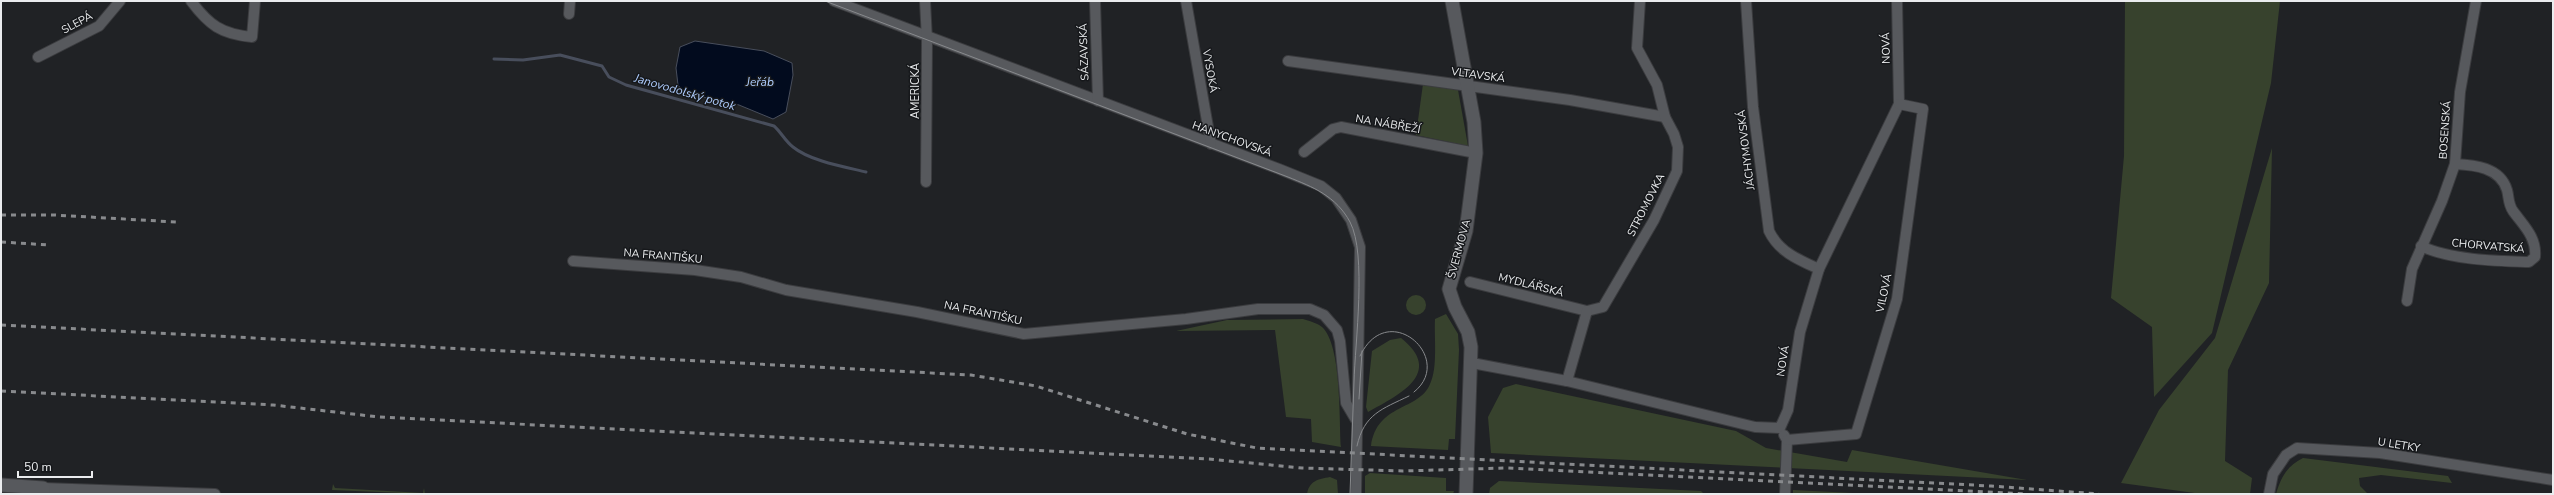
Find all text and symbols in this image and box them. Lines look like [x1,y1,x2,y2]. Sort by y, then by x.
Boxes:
street label: SLEPÁ [58,8,95,37]
street label: SÁZAVSKÁ [1075,23,1092,81]
street label: NOVÁ [1877,32,1894,64]
street label: VYSOKÁ [1199,47,1222,94]
street label: AMERICKÁ [907,63,923,119]
street label: VLTAVSKÁ [1449,63,1506,86]
water label: Janovodolský potok [631,70,739,114]
water label: Jeřáb [745,74,774,90]
street label: BOSENSKÁ [2434,100,2455,160]
street label: JÁCHYMOVSKÁ [1733,109,1758,192]
street label: NA NÁBŘEŽÍ [1354,110,1423,137]
street label: HANYCHOVSKÁ [1190,117,1274,160]
street label: STROMOVKA [1624,171,1668,239]
street label: ŠVERMOVA [1443,218,1474,280]
street label: CHORVATSKÁ [2451,234,2525,257]
street label: NA FRANTIŠKU [623,244,703,267]
street label: MYDLÁŘSKÁ [1497,269,1565,300]
street label: VILOVÁ [1871,272,1895,315]
street label: NA FRANTIŠKU [943,296,1024,329]
street label: NOVÁ [1772,344,1793,378]
street label: U LETKY [2377,434,2422,456]
scale bar [18,453,92,479]
text: 50 m [24,459,52,475]

